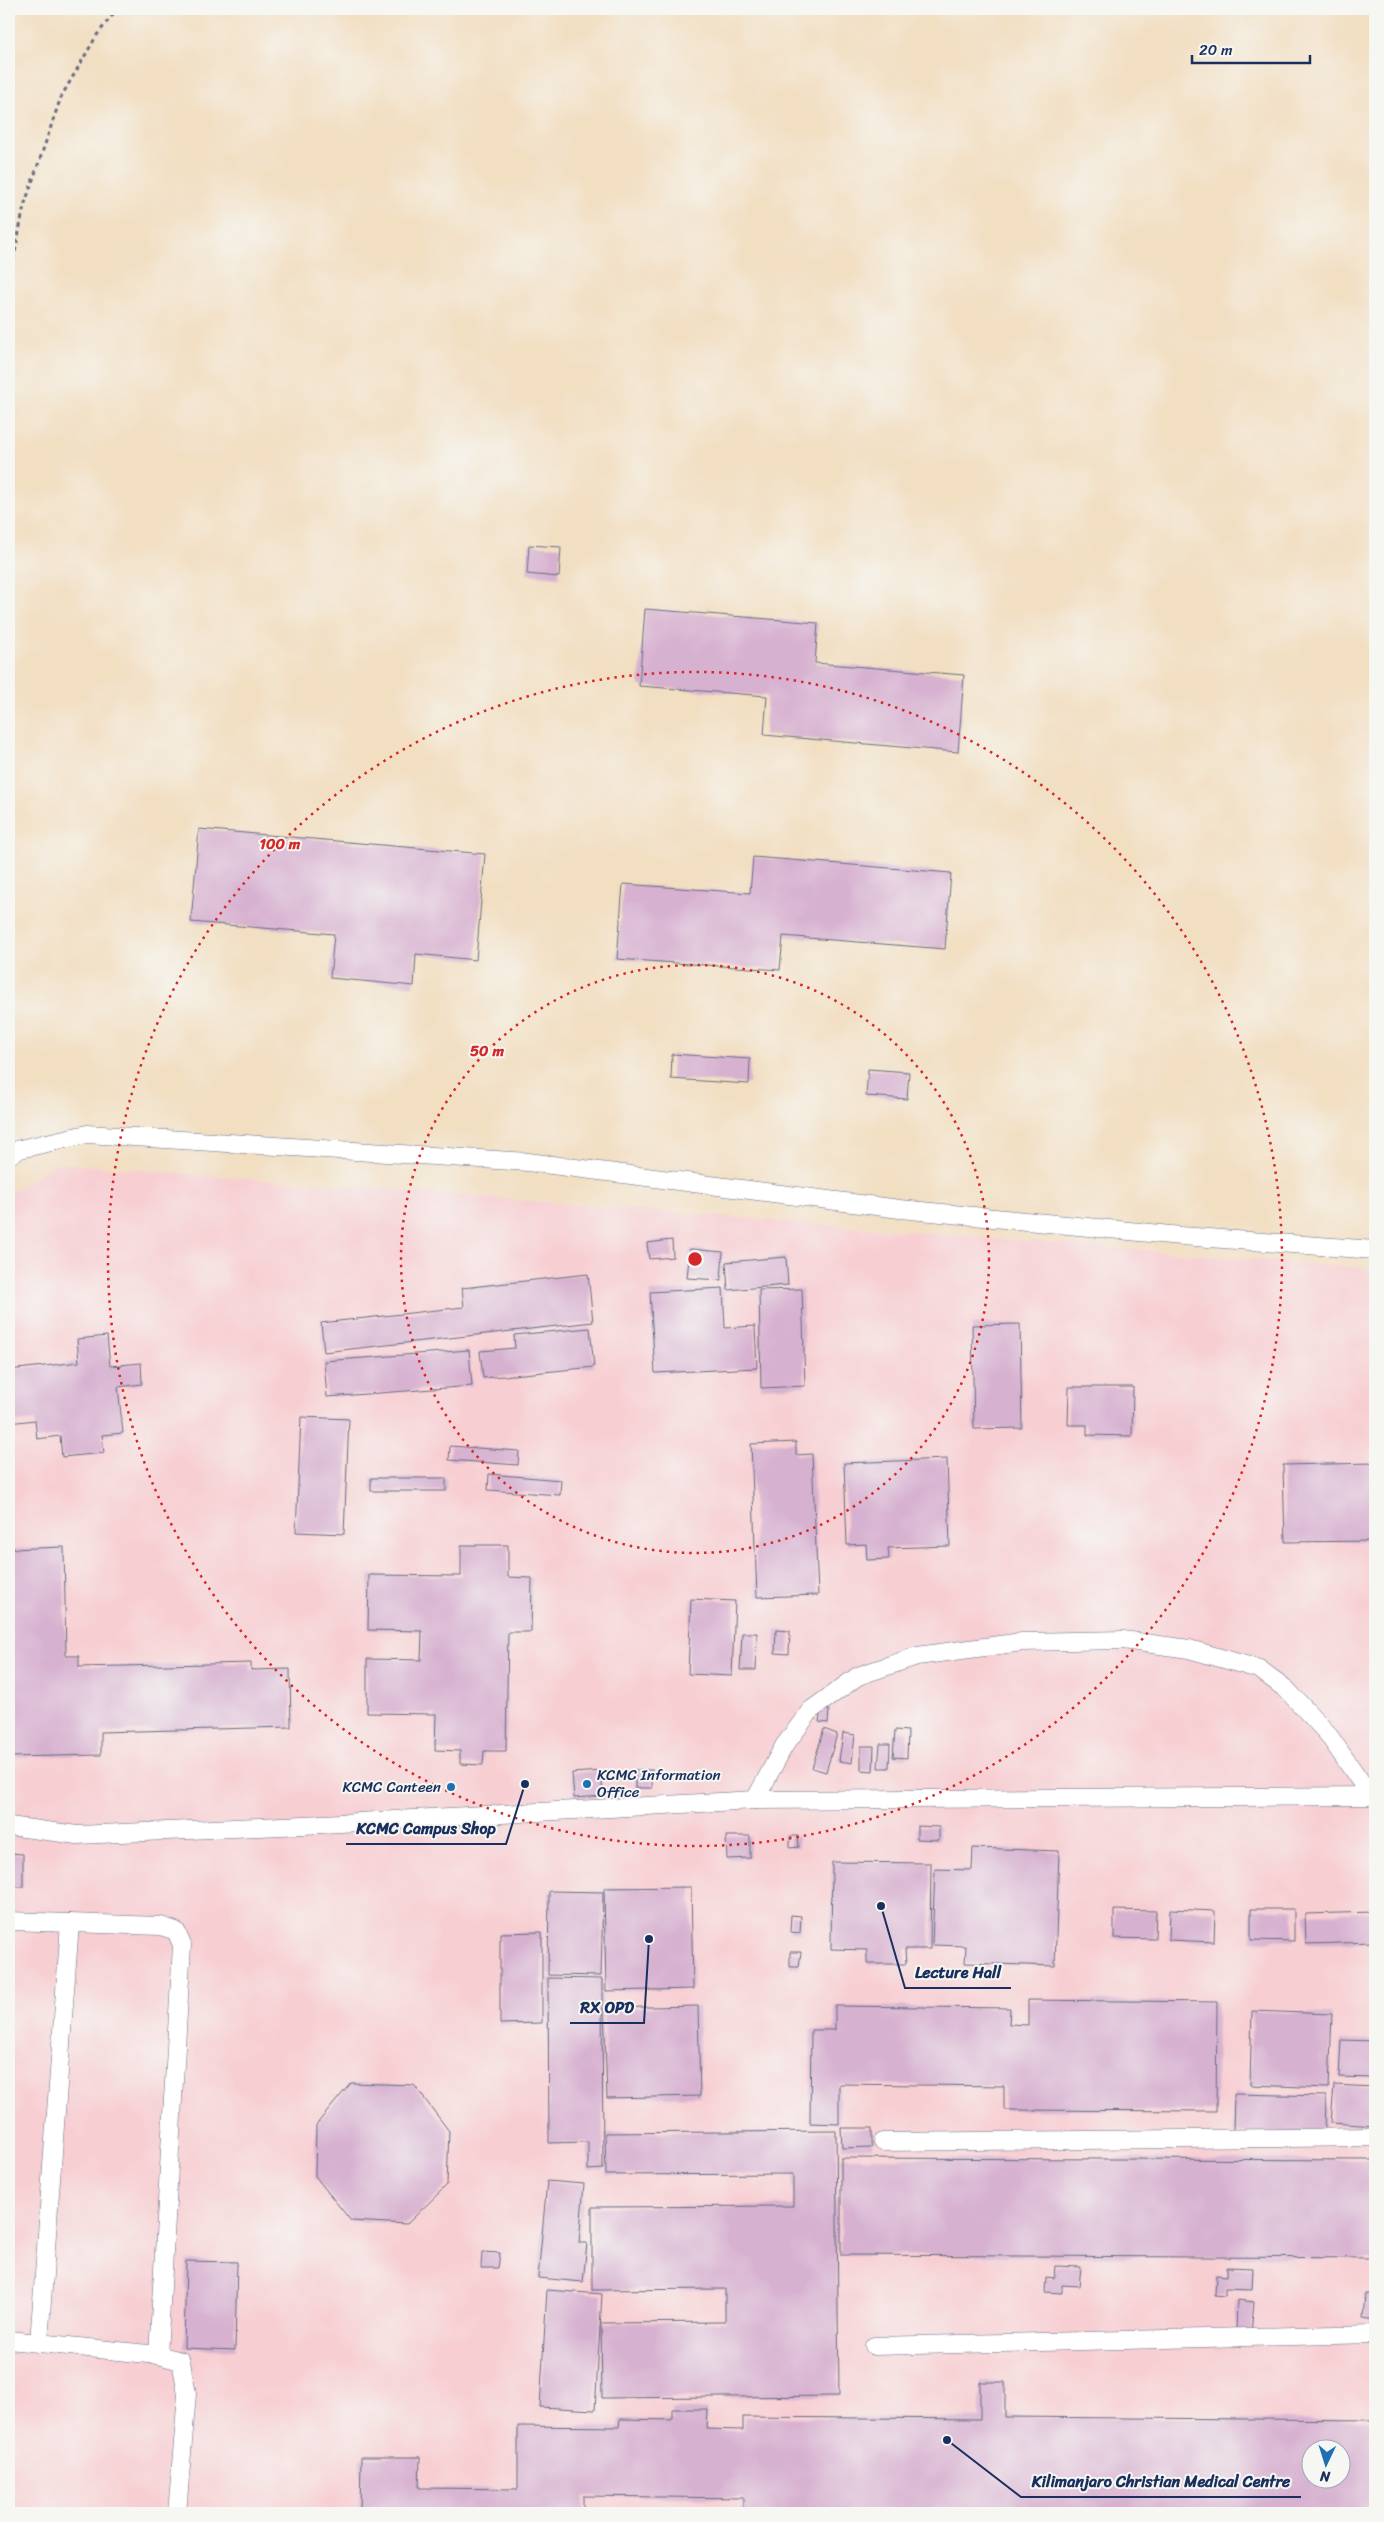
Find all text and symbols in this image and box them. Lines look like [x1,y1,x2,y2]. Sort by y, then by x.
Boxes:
scale bar [1192,32,1309,64]
text: 20 m [1199,37,1233,63]
text: 100 m [260,831,301,857]
text: 50 m [470,1038,505,1064]
centre of rings [686,1250,704,1268]
place label: KCMC Information Office [597,1762,721,1805]
place label: KCMC Canteen [343,1774,441,1800]
marker: KCMC Information Office [581,1778,593,1790]
marker: KCMC Canteen [445,1781,457,1793]
callout: KCMC Campus Shop [346,1813,506,1844]
text: KCMC Campus Shop [355,1814,496,1843]
callout: Lecture Hall [905,1957,1011,1988]
text: Lecture Hall [915,1958,1002,1987]
callout: RX OPD [570,1992,644,2023]
text: RX OPD [579,1993,634,2022]
north arrow [1302,2440,1352,2490]
text: N [1319,2464,1332,2489]
callout: Kilimanjaro Christian Medical Centre [1021,2466,1301,2497]
text: Kilimanjaro Christian Medical Centre [1031,2467,1291,2496]

